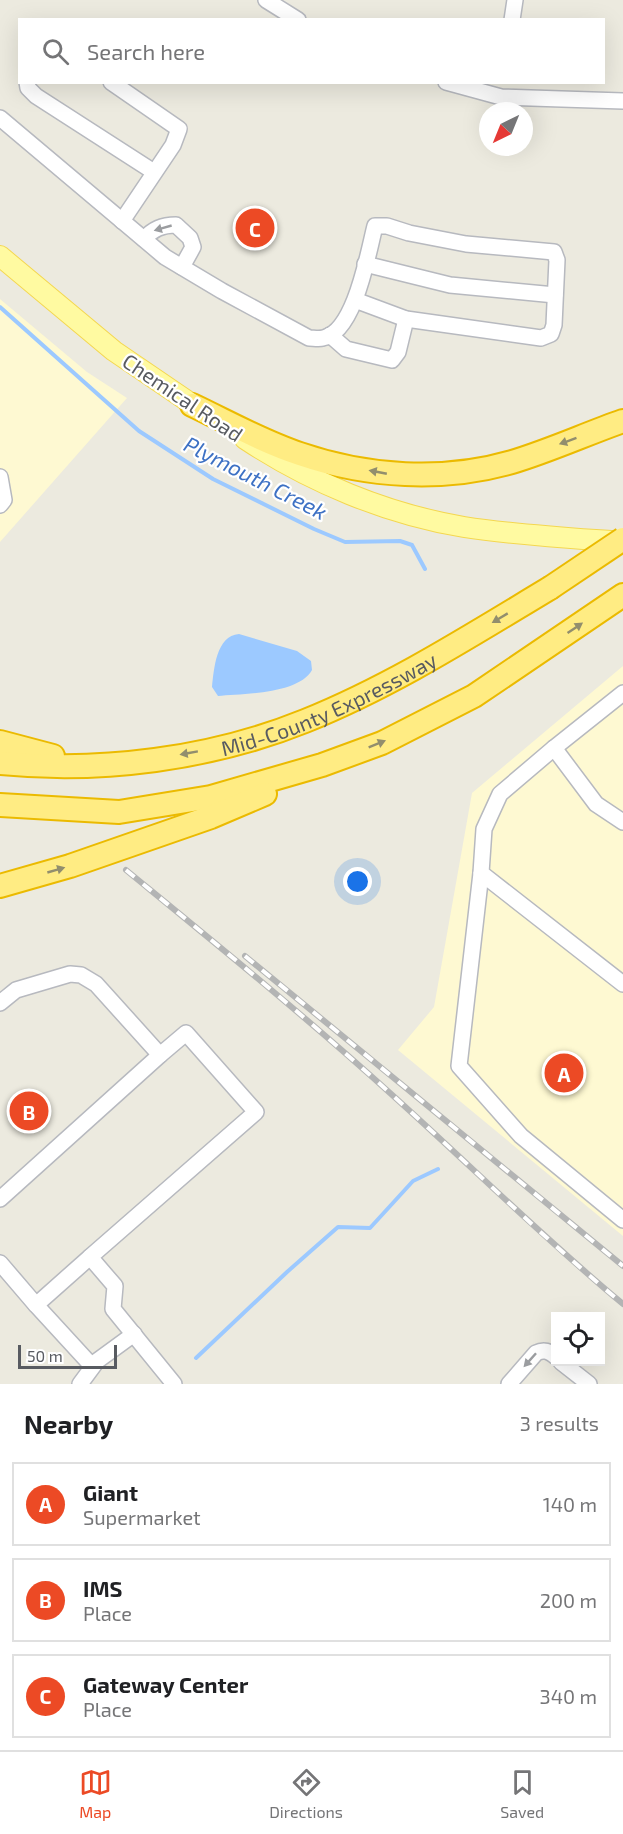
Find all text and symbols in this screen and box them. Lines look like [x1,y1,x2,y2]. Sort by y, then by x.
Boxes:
search box [18,18,605,84]
icon: search [39,35,72,68]
text: Search here [87,38,205,64]
north arrow [479,102,533,156]
pin: C [236,206,274,250]
one-way arrow [154,224,172,233]
street label: Chemical Road [118,348,248,446]
water label: Plymouth Creek [180,430,332,525]
one-way arrow [559,437,577,446]
one-way arrow [369,467,388,476]
one-way arrow [492,613,508,624]
one-way arrow [566,622,582,634]
street label: Mid-County Expressway [218,646,441,760]
one-way arrow [368,739,386,749]
one-way arrow [180,749,199,758]
one-way arrow [47,865,65,874]
your location [343,867,372,896]
pin: A [544,1050,584,1096]
pin: B [9,1088,48,1134]
map controls [551,1312,605,1366]
button: locate [551,1312,605,1366]
scale bar [18,1342,117,1370]
text: 50 m [27,1346,63,1365]
one-way arrow [524,1352,537,1367]
text: Nearby [24,1408,113,1439]
text: 3 results [520,1411,599,1435]
text: Giant [83,1479,138,1505]
text: A [39,1492,52,1516]
text: 140 m [543,1492,597,1516]
text: Supermarket [83,1505,201,1529]
text: IMS [83,1575,122,1601]
text: B [39,1588,52,1612]
text: 200 m [540,1588,597,1612]
text: Place [83,1601,132,1625]
text: Gateway Center [83,1671,248,1697]
text: C [40,1684,51,1708]
text: 340 m [540,1684,597,1708]
text: Place [83,1697,132,1721]
tab: Map [79,1766,112,1821]
tab: Directions [269,1766,343,1821]
tab: Saved [500,1766,544,1821]

